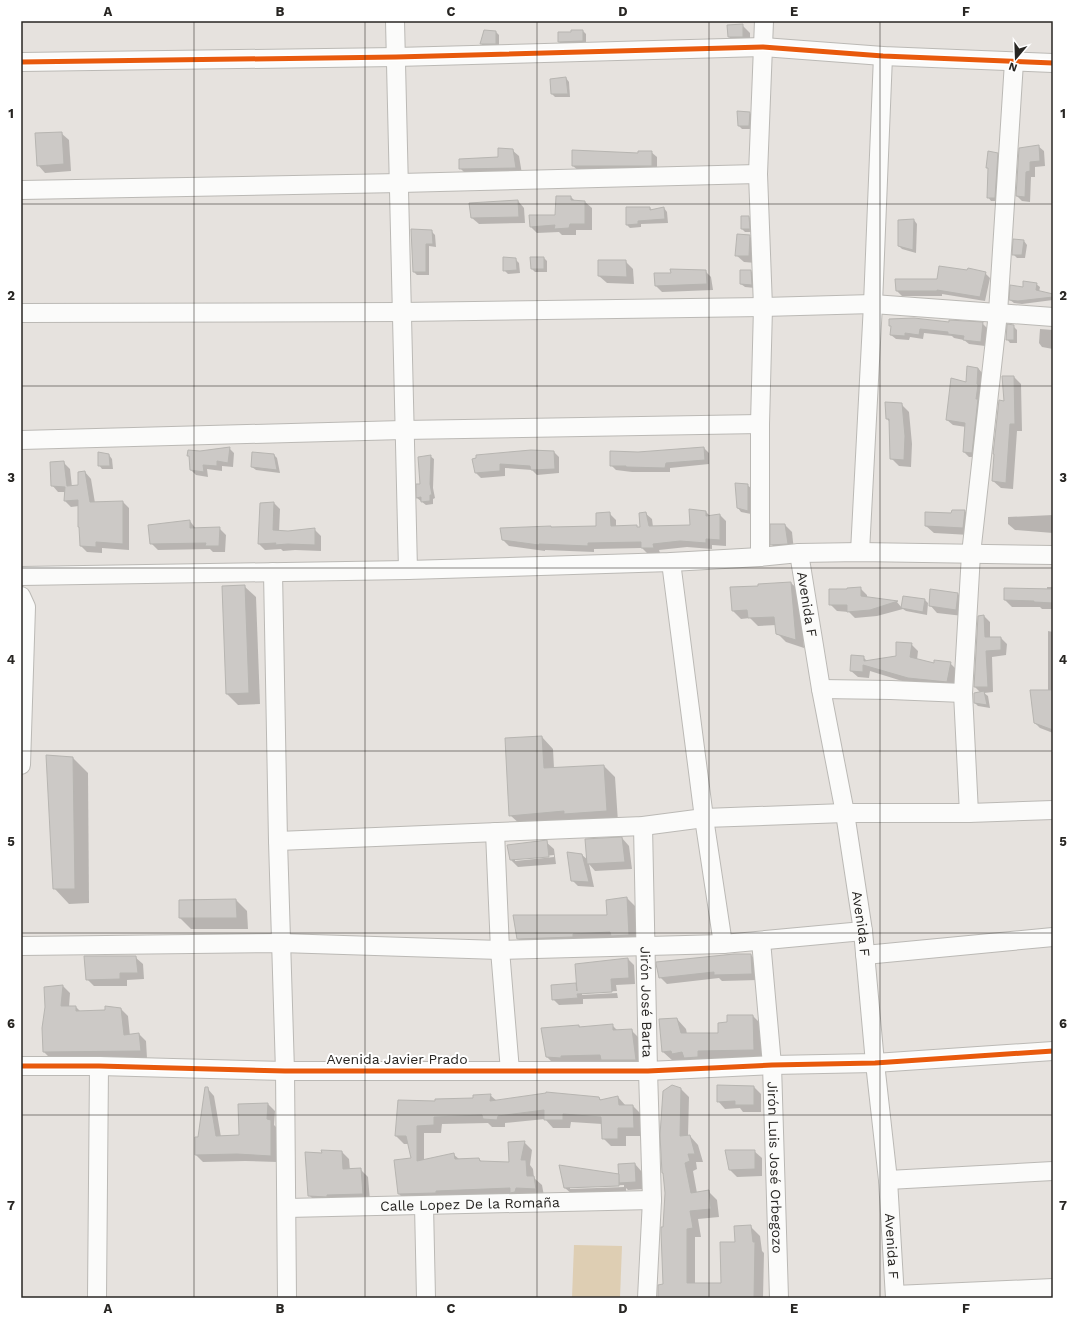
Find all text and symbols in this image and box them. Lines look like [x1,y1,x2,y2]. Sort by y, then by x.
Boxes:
text: A [104,4,113,19]
text: B [276,4,285,19]
text: C [447,4,456,19]
text: D [618,4,628,19]
text: E [790,4,798,19]
text: F [962,4,970,19]
north arrow [996,38,1036,78]
text: N [1007,60,1019,74]
text: 1 [8,106,14,121]
text: 1 [1060,106,1066,121]
text: 2 [7,288,15,303]
text: 2 [1059,288,1067,303]
text: 3 [7,470,15,485]
text: 3 [1059,470,1067,485]
street label: Avenida F [794,570,820,638]
text: 4 [7,652,16,667]
text: 4 [1059,652,1068,667]
text: 5 [7,834,15,849]
text: 5 [1059,834,1067,849]
street label: Avenida F [849,890,873,957]
street label: Jirón José Barta [637,946,656,1058]
text: 6 [7,1016,15,1031]
text: 6 [1059,1016,1067,1031]
street label: Avenida Javier Prado [326,1051,468,1067]
street label: Jirón Luis José Orbegozo [764,1081,786,1254]
street label: Calle Lopez De la Romaña [380,1194,560,1214]
text: 7 [7,1198,15,1213]
text: 7 [1059,1198,1067,1213]
street label: Avenida F [882,1213,902,1280]
text: A [104,1301,113,1316]
text: B [276,1301,285,1316]
text: C [447,1301,456,1316]
text: D [618,1301,628,1316]
text: E [790,1301,798,1316]
text: F [962,1301,970,1316]

